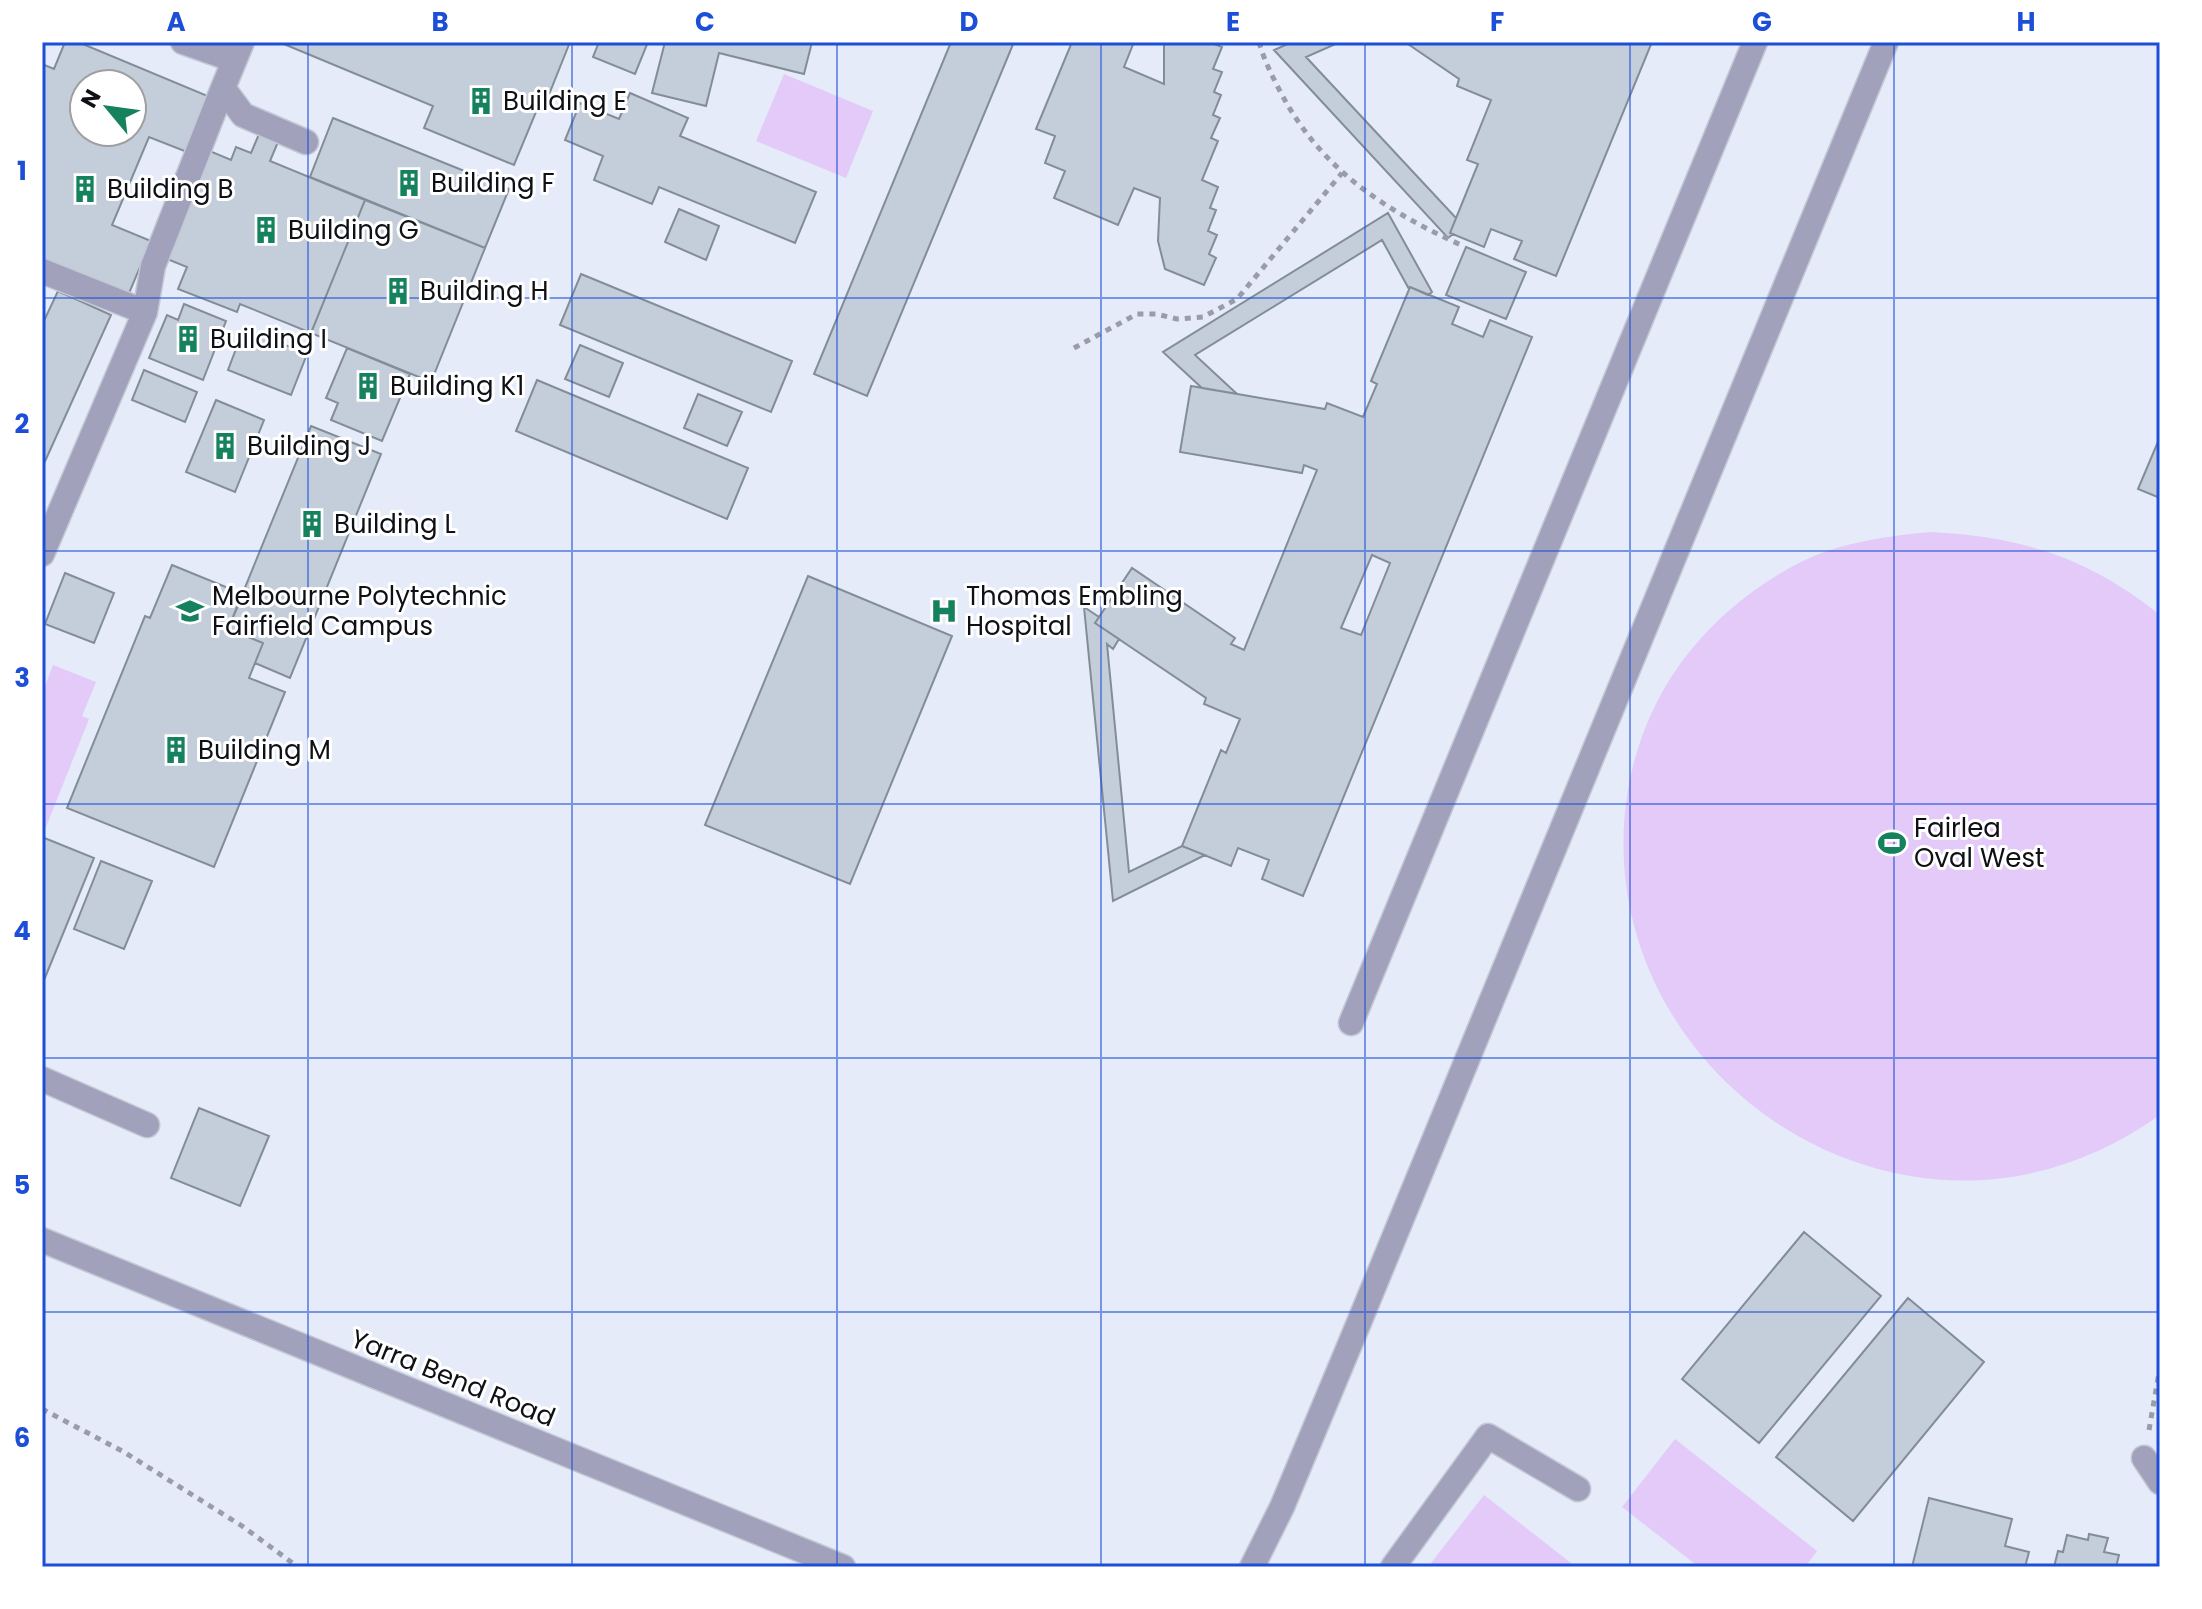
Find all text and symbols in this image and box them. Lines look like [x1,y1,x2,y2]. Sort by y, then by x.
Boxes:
text: A [166,4,186,40]
text: B [431,4,449,40]
text: C [695,4,715,40]
text: D [960,4,979,40]
text: E [1226,4,1240,40]
text: F [1490,4,1504,40]
text: G [1752,4,1772,40]
text: H [2016,4,2036,40]
north arrow [68,68,148,148]
place label: Building E [503,83,627,119]
text: N [73,84,109,113]
building icon: Building E [466,86,496,116]
text: 1 [17,153,27,189]
place label: Building F [431,165,555,201]
building icon: Building F [394,168,424,198]
place label: Building B [107,171,233,207]
building icon: Building B [70,174,100,204]
place label: Building G [288,212,419,248]
building icon: Building G [251,215,281,245]
place label: Building H [420,273,549,309]
building icon: Building H [383,276,413,306]
place label: Building I [210,321,327,357]
building icon: Building I [173,324,203,354]
place label: Building K1 [390,368,524,404]
building icon: Building K1 [353,371,383,401]
text: 2 [15,406,30,442]
place label: Building J [247,428,371,464]
building icon: Building J [210,431,240,461]
place label: Building L [334,506,456,542]
building icon: Building L [297,509,327,539]
place label: Melbourne Polytechnic Fairfield Campus [212,578,507,644]
place label: Thomas Embling Hospital [966,578,1183,644]
school or university icon: Melbourne Polytechnic Fairfield Campus [175,596,205,626]
hospital icon: Thomas Embling Hospital [929,596,959,626]
text: 3 [14,660,30,696]
place label: Building M [198,732,331,768]
building icon: Building M [161,735,191,765]
place label: Fairlea Oval West [1914,810,2044,876]
sports icon: Fairlea Oval West [1877,828,1907,858]
text: 4 [13,913,31,949]
text: 5 [14,1167,30,1203]
street label: Yarra Bend Road [345,1321,561,1435]
text: 6 [14,1420,30,1456]

